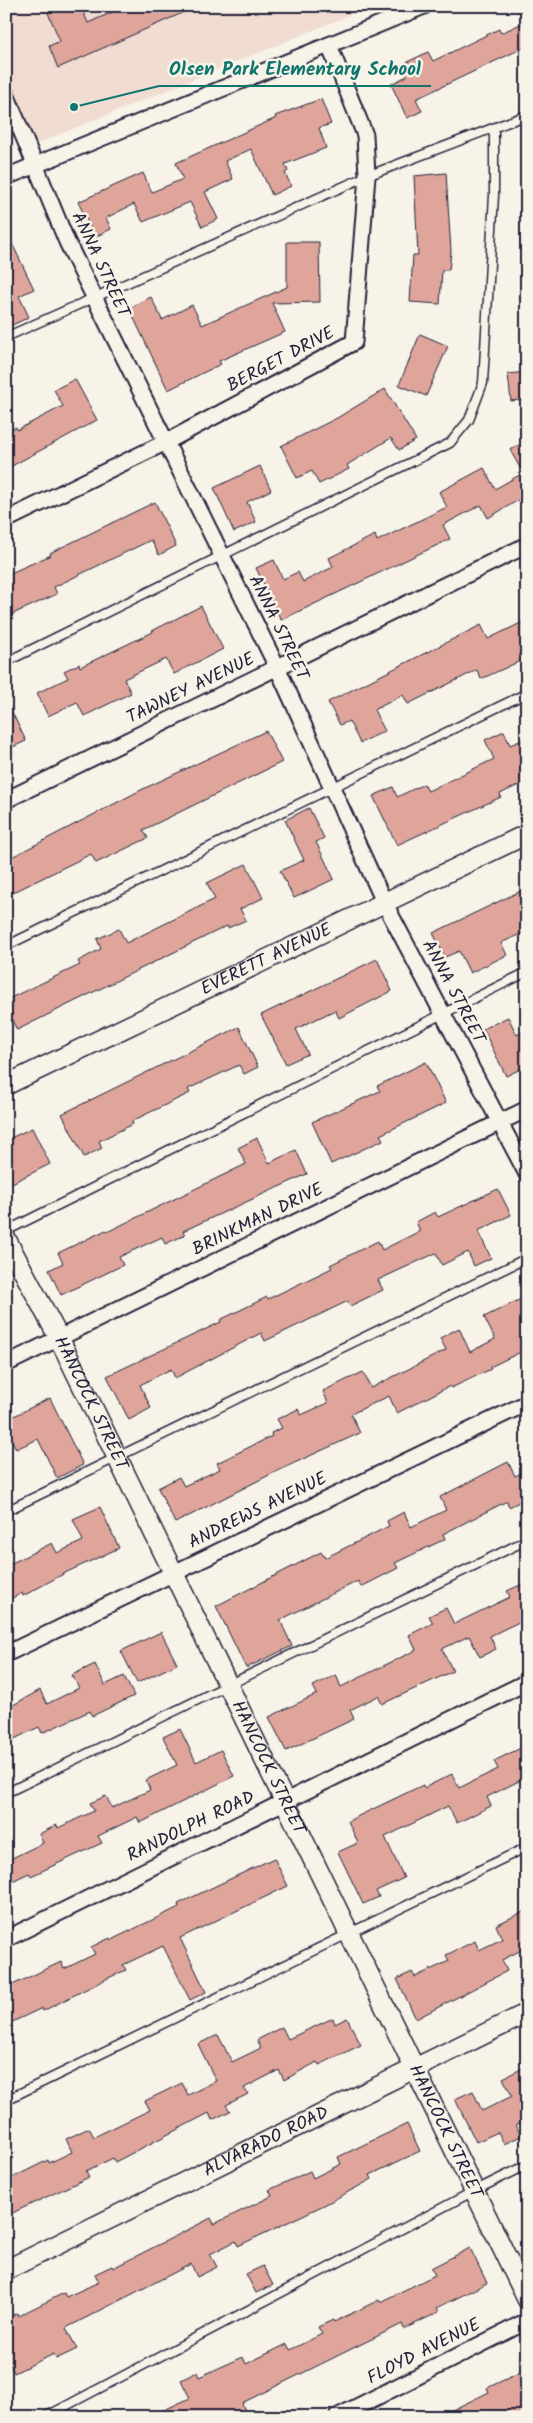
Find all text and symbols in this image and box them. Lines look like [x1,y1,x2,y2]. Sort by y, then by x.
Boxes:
callout: Olsen Park Elementary School [159,52,431,86]
text: Olsen Park Elementary School [169,55,422,85]
street label: ANNA STREET [63,207,138,324]
street label: BERGET DRIVE [222,319,341,401]
street label: ANNA STREET [240,570,317,687]
street label: TAWNEY AVENUE [122,645,260,733]
street label: EVERETT AVENUE [196,915,337,1004]
street label: ANNA STREET [413,935,493,1050]
street label: BRINKMAN DRIVE [187,1175,329,1264]
street label: HANCOCK STREET [46,1331,136,1477]
street label: ANDREWS AVENUE [184,1465,333,1557]
street label: HANCOCK STREET [223,1695,314,1841]
street label: RANDOLPH ROAD [122,1783,260,1871]
street label: HANCOCK STREET [400,2060,491,2205]
street label: ALVARADO ROAD [198,2098,334,2185]
street label: FLOYD AVENUE [362,2311,486,2393]

